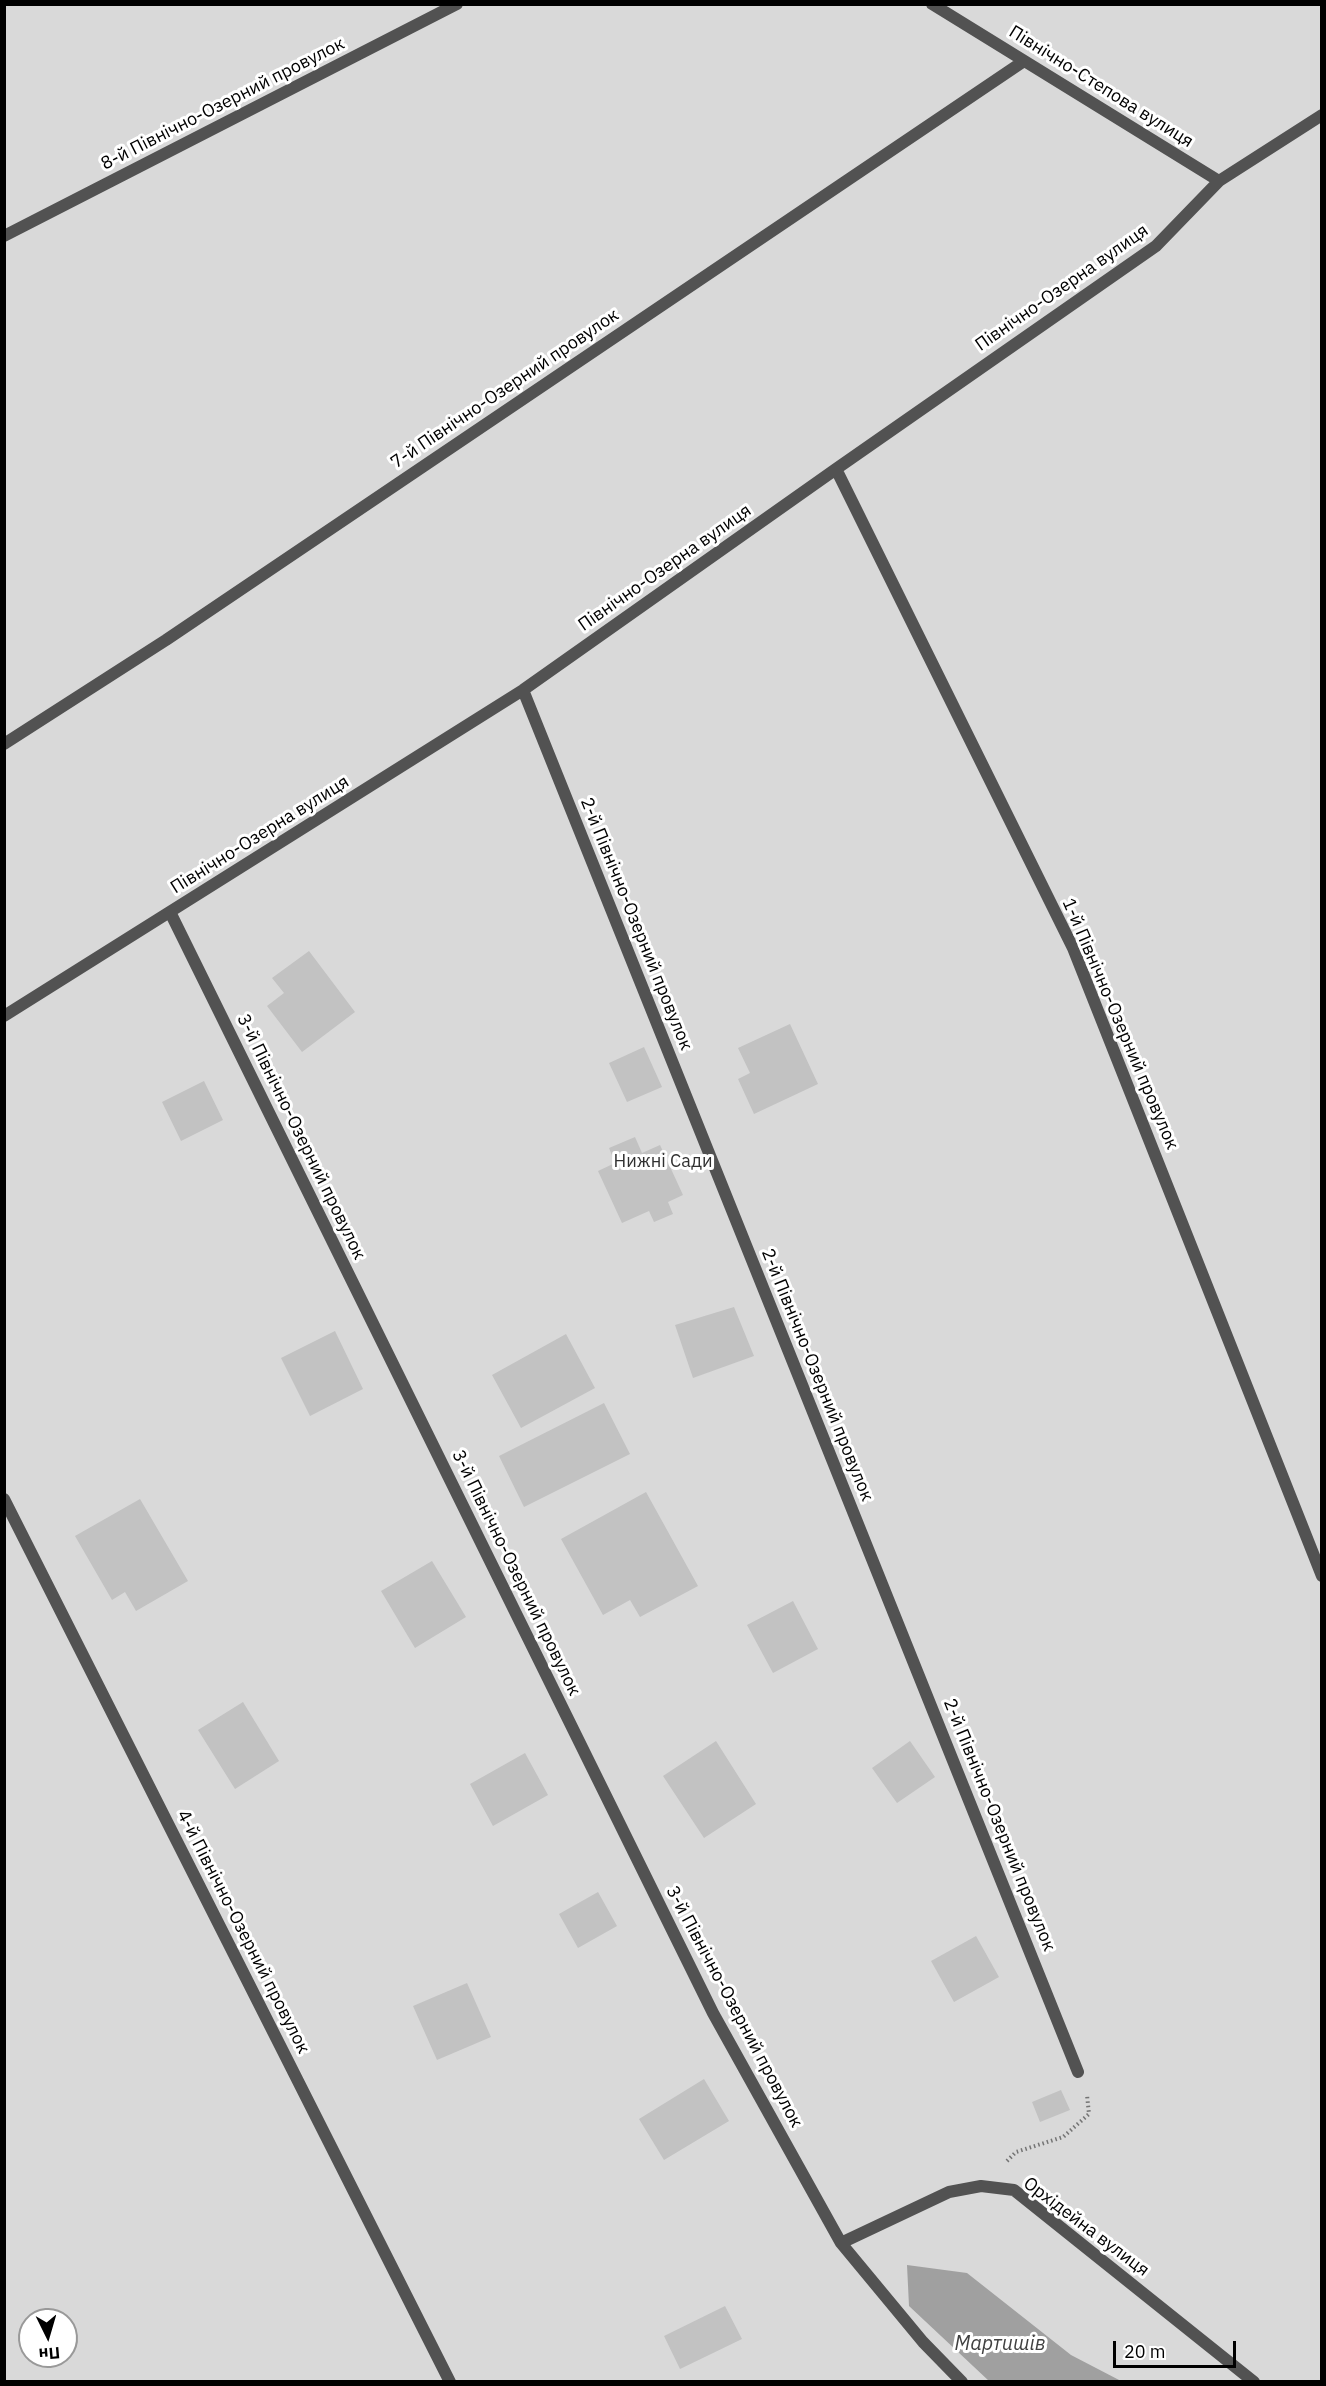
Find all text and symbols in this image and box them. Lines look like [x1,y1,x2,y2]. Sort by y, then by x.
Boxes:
street label: Північно-Степова вулиця [1005,21,1197,153]
street label: 8-й Північно-Озерний провулок [98,33,348,175]
street label: Північно-Озерна вулиця [971,220,1153,356]
street label: 7-й Північно-Озерний провулок [387,304,623,474]
street label: Північно-Озерна вулиця [574,500,756,636]
street label: Північно-Озерна вулиця [167,771,353,899]
street label: 2-й Північно-Озерний провулок [575,795,697,1053]
street label: 1-й Північно-Озерний провулок [1057,895,1183,1153]
street label: 3-й Північно-Озерний провулок [232,1011,370,1263]
park label: Нижні Сади [613,1151,713,1173]
street label: 2-й Північно-Озерний провулок [756,1246,878,1504]
street label: 3-й Північно-Озерний провулок [447,1447,585,1699]
street label: 2-й Північно-Озерний провулок [938,1696,1060,1954]
street label: 4-й Північно-Озерний провулок [172,1807,314,2057]
street label: 3-й Північно-Озерний провулок [661,1883,807,2131]
street label: Орхідейна вулиця [1019,2173,1153,2281]
north arrow [18,2308,78,2368]
scale bar [1116,2329,1239,2367]
water label: Мартишів [954,2332,1046,2356]
text: 20 m [1124,2340,1166,2363]
text: Пн [38,2343,61,2365]

